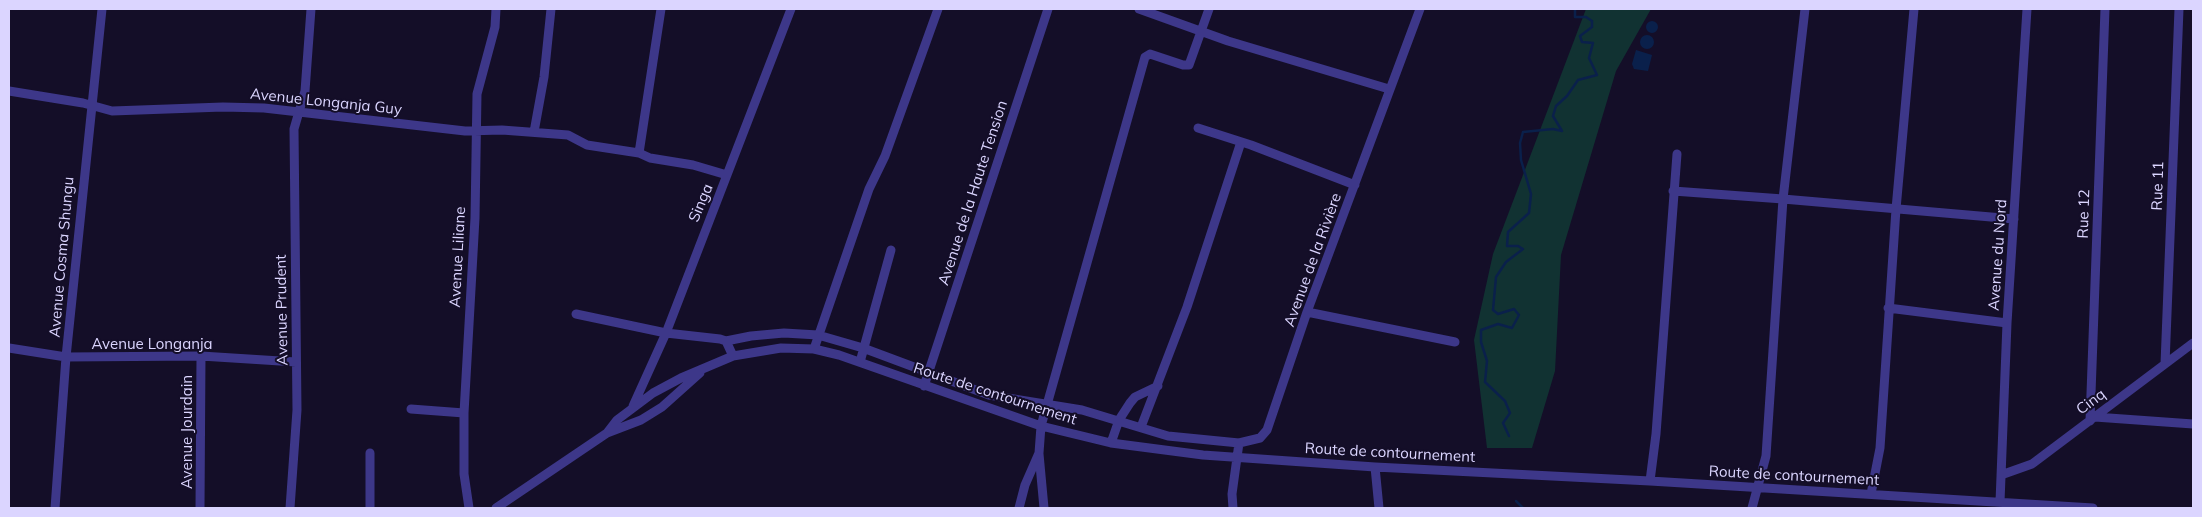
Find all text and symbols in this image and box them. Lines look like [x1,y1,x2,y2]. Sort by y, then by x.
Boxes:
street label: Avenue Longanja Guy [249,85,403,119]
street label: Avenue de la Haute Tension [935,98,1011,288]
street label: Rue 11 [2148,161,2168,211]
street label: Avenue Cosma Shungu [46,176,78,338]
street label: Singa [685,181,717,225]
street label: Rue 12 [2074,189,2094,239]
street label: Avenue de la Rivière [1280,191,1346,329]
street label: Avenue du Nord [1985,199,2011,311]
street label: Avenue Liliane [446,206,470,308]
street label: Avenue Prudent [272,254,292,366]
street label: Avenue Longanja [91,335,213,353]
street label: Route de contournement [911,359,1079,429]
street label: Avenue Jourdain [178,375,196,489]
street label: Cinq [2073,385,2109,419]
street label: Route de contournement [1304,440,1476,466]
street label: Route de contournement [1708,463,1880,489]

